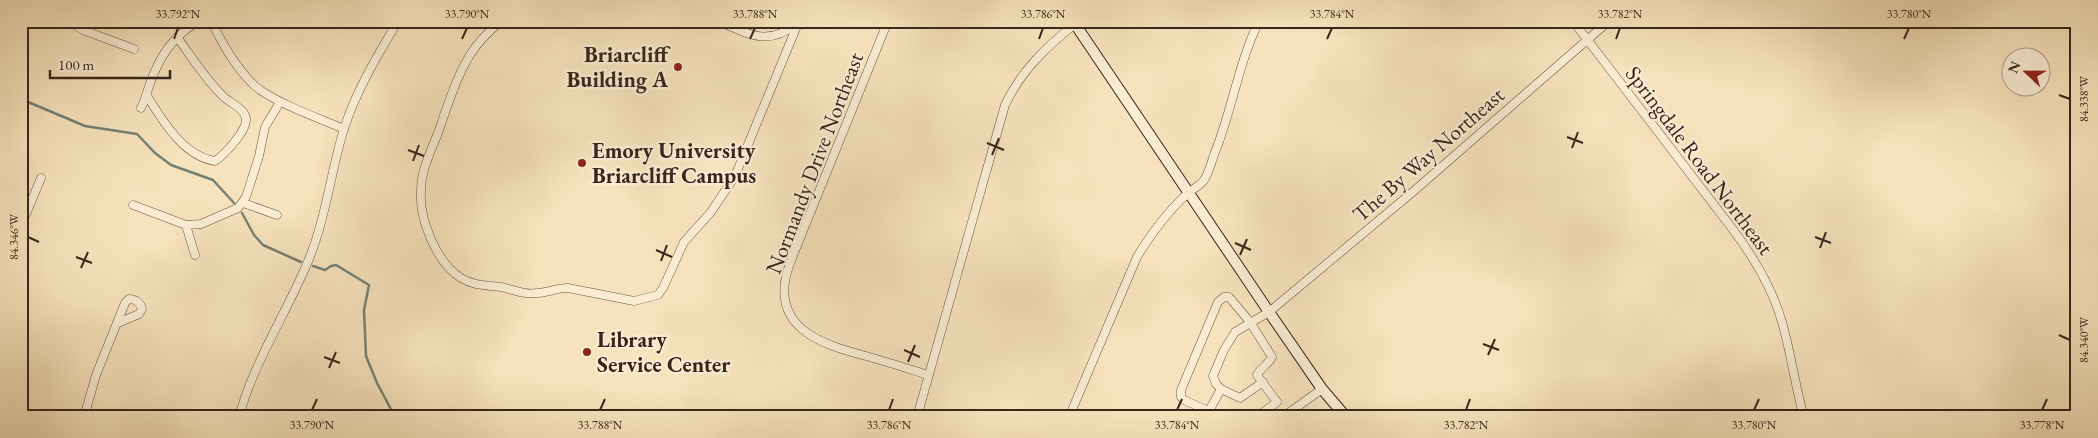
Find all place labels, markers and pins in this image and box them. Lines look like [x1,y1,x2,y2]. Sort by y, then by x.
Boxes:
place label: Briarcliff Building A [567,40,670,94]
marker: Briarcliff Building A [672,61,684,73]
place label: Emory University Briarcliff Campus [592,136,756,190]
marker: Emory University Briarcliff Campus [576,157,588,169]
place label: Library Service Center [597,325,731,379]
marker: Library Service Center [581,346,593,358]

